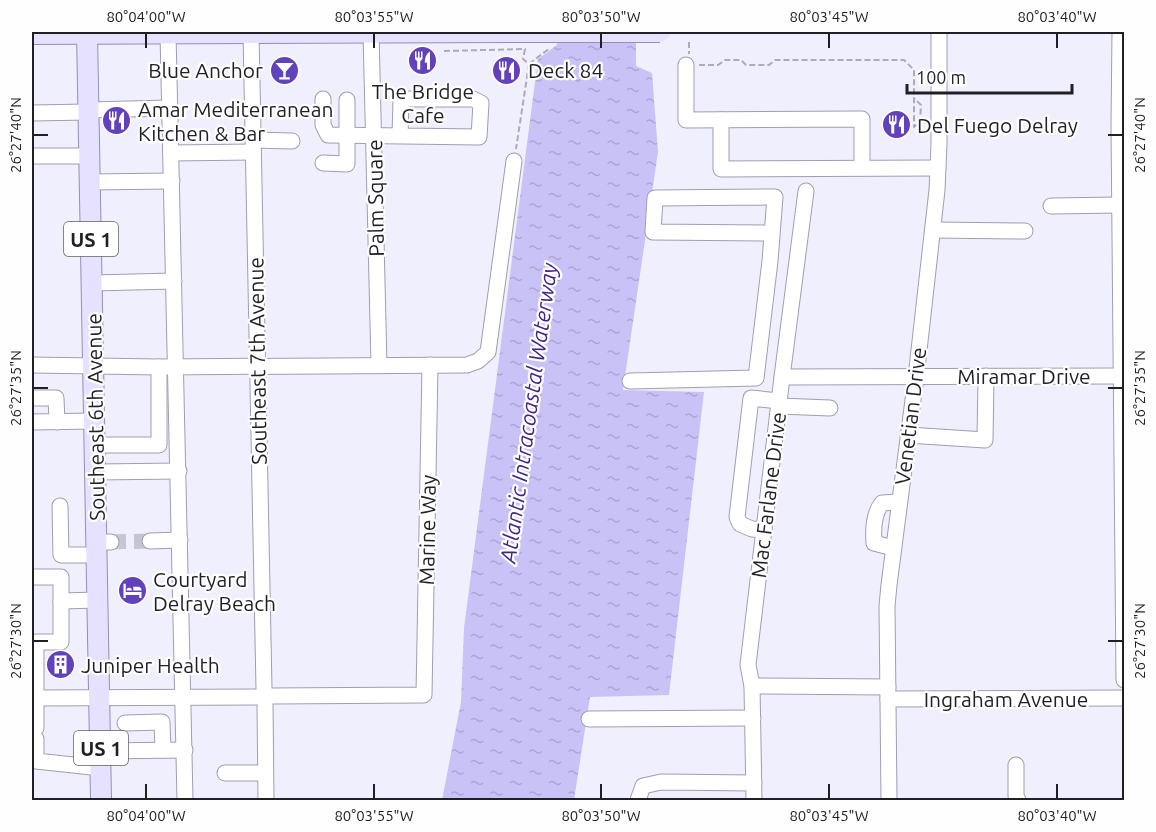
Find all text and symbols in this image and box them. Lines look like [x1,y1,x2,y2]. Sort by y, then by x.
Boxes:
text: 80°04'00"W [106,8,186,25]
text: 80°03'55"W [334,8,414,25]
text: 80°03'50"W [561,8,641,25]
text: 80°03'45"W [789,8,869,25]
text: 80°03'40"W [1017,8,1097,25]
restaurant icon: The Bridge Cafe [407,44,439,76]
bar icon: Blue Anchor [268,54,300,86]
restaurant icon: Deck 84 [491,54,523,86]
scale bar [907,57,1072,95]
place label: Blue Anchor [148,58,263,82]
place label: Deck 84 [528,58,603,82]
text: 100 m [916,67,966,87]
place label: The Bridge Cafe [372,79,474,127]
text: 26°27'40"N [7,97,24,173]
place label: Amar Mediterranean Kitchen & Bar [138,97,333,145]
text: 26°27'40"N [1131,97,1148,173]
restaurant icon: Amar Mediterranean Kitchen & Bar [101,105,133,137]
restaurant icon: Del Fuego Delray [880,109,912,141]
place label: Del Fuego Delray [917,113,1078,137]
street label: Palm Square [362,139,388,257]
road number: US 1 [64,222,118,256]
street label: Southeast 7th Avenue [243,257,271,465]
water label: Atlantic Intracoastal Waterway [494,261,562,566]
street label: Southeast 6th Avenue [81,313,109,521]
street label: Venetian Drive [890,346,930,486]
text: 26°27'35"N [7,350,24,426]
text: 26°27'35"N [1131,350,1148,426]
street label: Miramar Drive [957,364,1091,388]
street label: Mac Farlane Drive [746,411,790,579]
street label: Marine Way [414,475,440,585]
place label: Courtyard Delray Beach [153,567,276,615]
hotel icon: Courtyard Delray Beach [116,575,148,607]
text: 26°27'30"N [7,603,24,679]
text: 26°27'30"N [1131,603,1148,679]
building icon: Juniper Health [44,649,76,681]
place label: Juniper Health [81,653,220,677]
street label: Ingraham Avenue [924,687,1088,711]
road number: US 1 [74,731,128,765]
text: 80°04'00"W [106,807,186,824]
text: 80°03'55"W [334,807,414,824]
text: 80°03'50"W [561,807,641,824]
text: 80°03'45"W [789,807,869,824]
text: 80°03'40"W [1017,807,1097,824]

